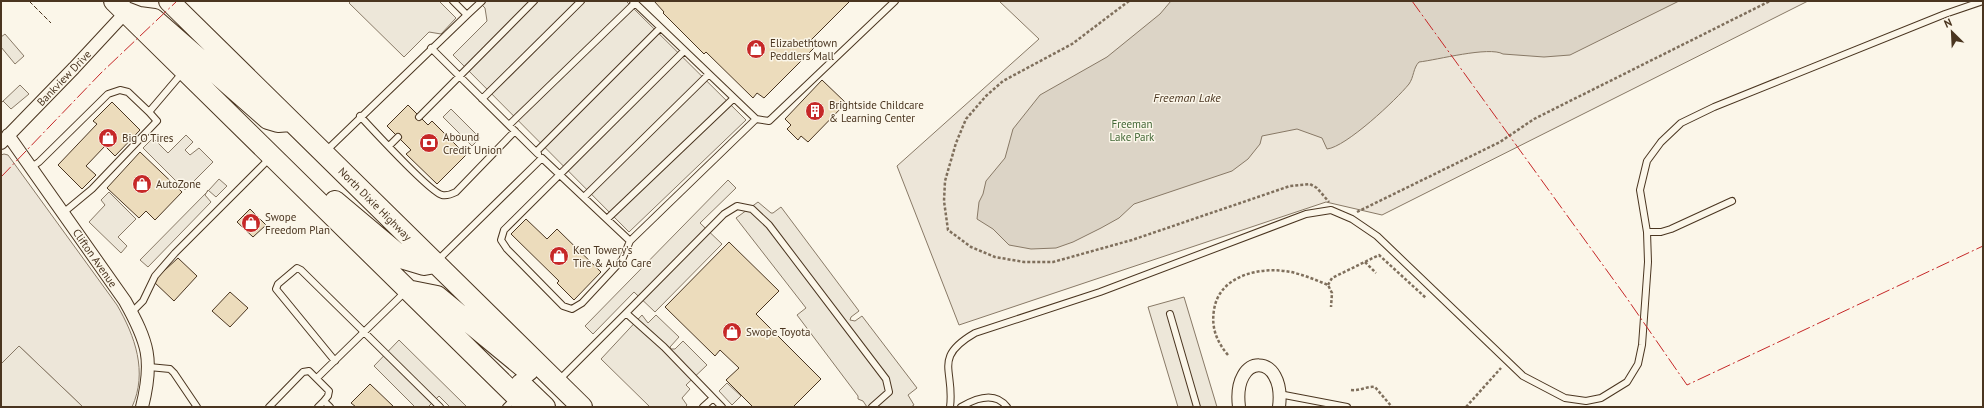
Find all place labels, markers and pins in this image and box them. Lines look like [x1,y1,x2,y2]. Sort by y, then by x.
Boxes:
place label: Elizabethtown Peddlers Mall [770,36,837,63]
shop icon: Elizabethtown Peddlers Mall [745,38,767,60]
place label: Brightside Childcare & Learning Center [829,98,924,125]
building icon: Brightside Childcare & Learning Center [804,100,826,122]
shop icon: Big O Tires [97,127,119,149]
place label: Abound Credit Union [443,130,502,157]
place label: Big O Tires [122,131,174,145]
bank icon: Abound Credit Union [418,132,440,154]
shop icon: AutoZone [131,173,153,195]
place label: AutoZone [156,177,201,191]
place label: Swope Freedom Plan [265,210,330,237]
shop icon: Swope Freedom Plan [240,212,262,234]
place label: Ken Towery’s Tire & Auto Care [573,243,652,270]
shop icon: Ken Towery’s Tire & Auto Care [548,245,570,267]
shop icon: Swope Toyota [721,321,743,343]
place label: Swope Toyota [746,325,810,339]

